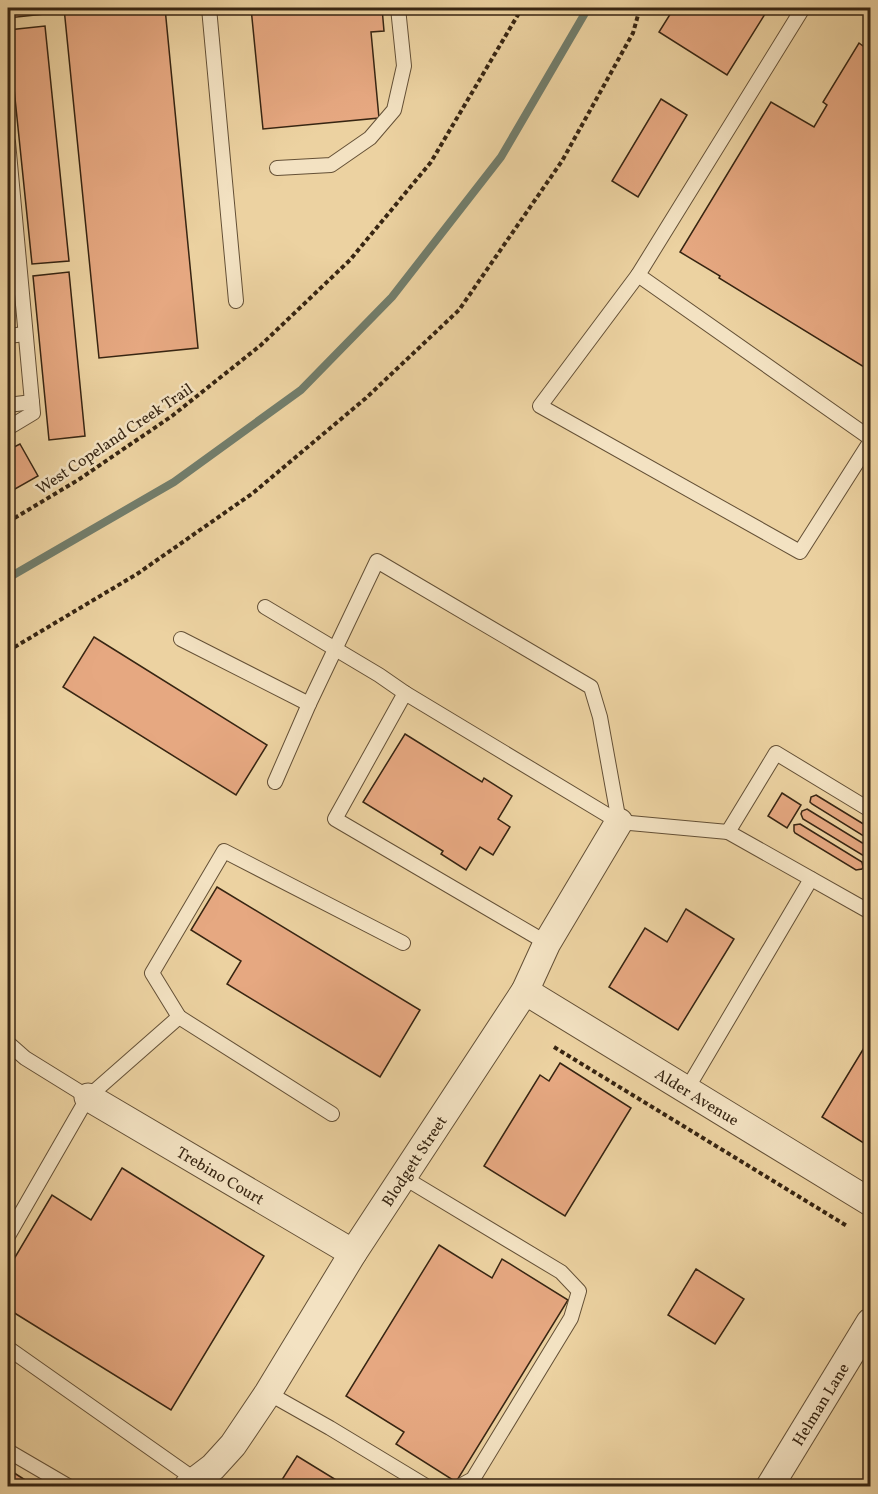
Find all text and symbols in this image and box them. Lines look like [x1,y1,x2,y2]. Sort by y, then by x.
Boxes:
street label: West Copeland Creek Trail [32,379,198,501]
street label: Alder Avenue [650,1064,743,1132]
street label: Blodgett Street [377,1112,453,1211]
street label: Trebino Court [172,1142,268,1211]
street label: Helman Lane [788,1359,855,1451]

